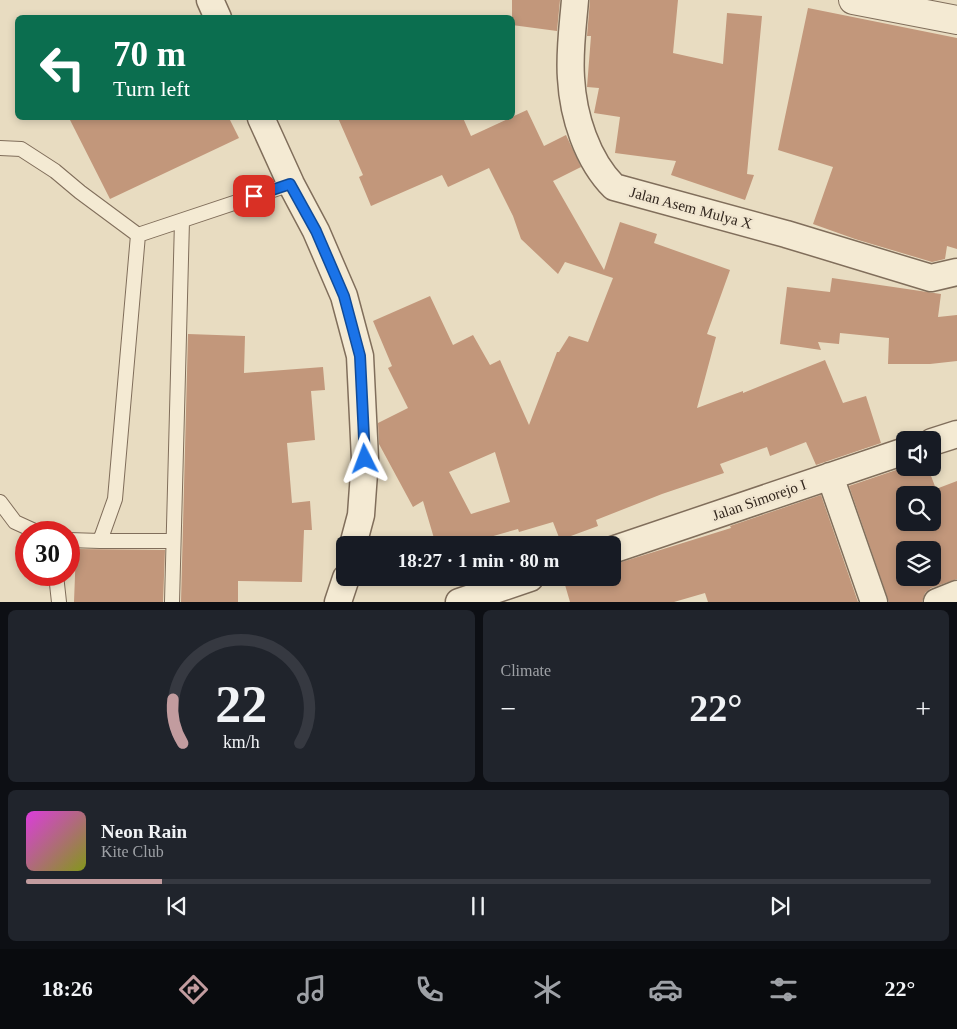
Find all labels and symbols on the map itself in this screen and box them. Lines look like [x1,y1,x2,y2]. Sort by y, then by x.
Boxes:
pin [233,175,275,217]
street label: Jalan Asem Mulya X [628,184,754,232]
position arrow [338,432,390,484]
street label: Jalan Simorejo I [710,476,808,524]
speed limit sign: 30 [15,521,80,586]

